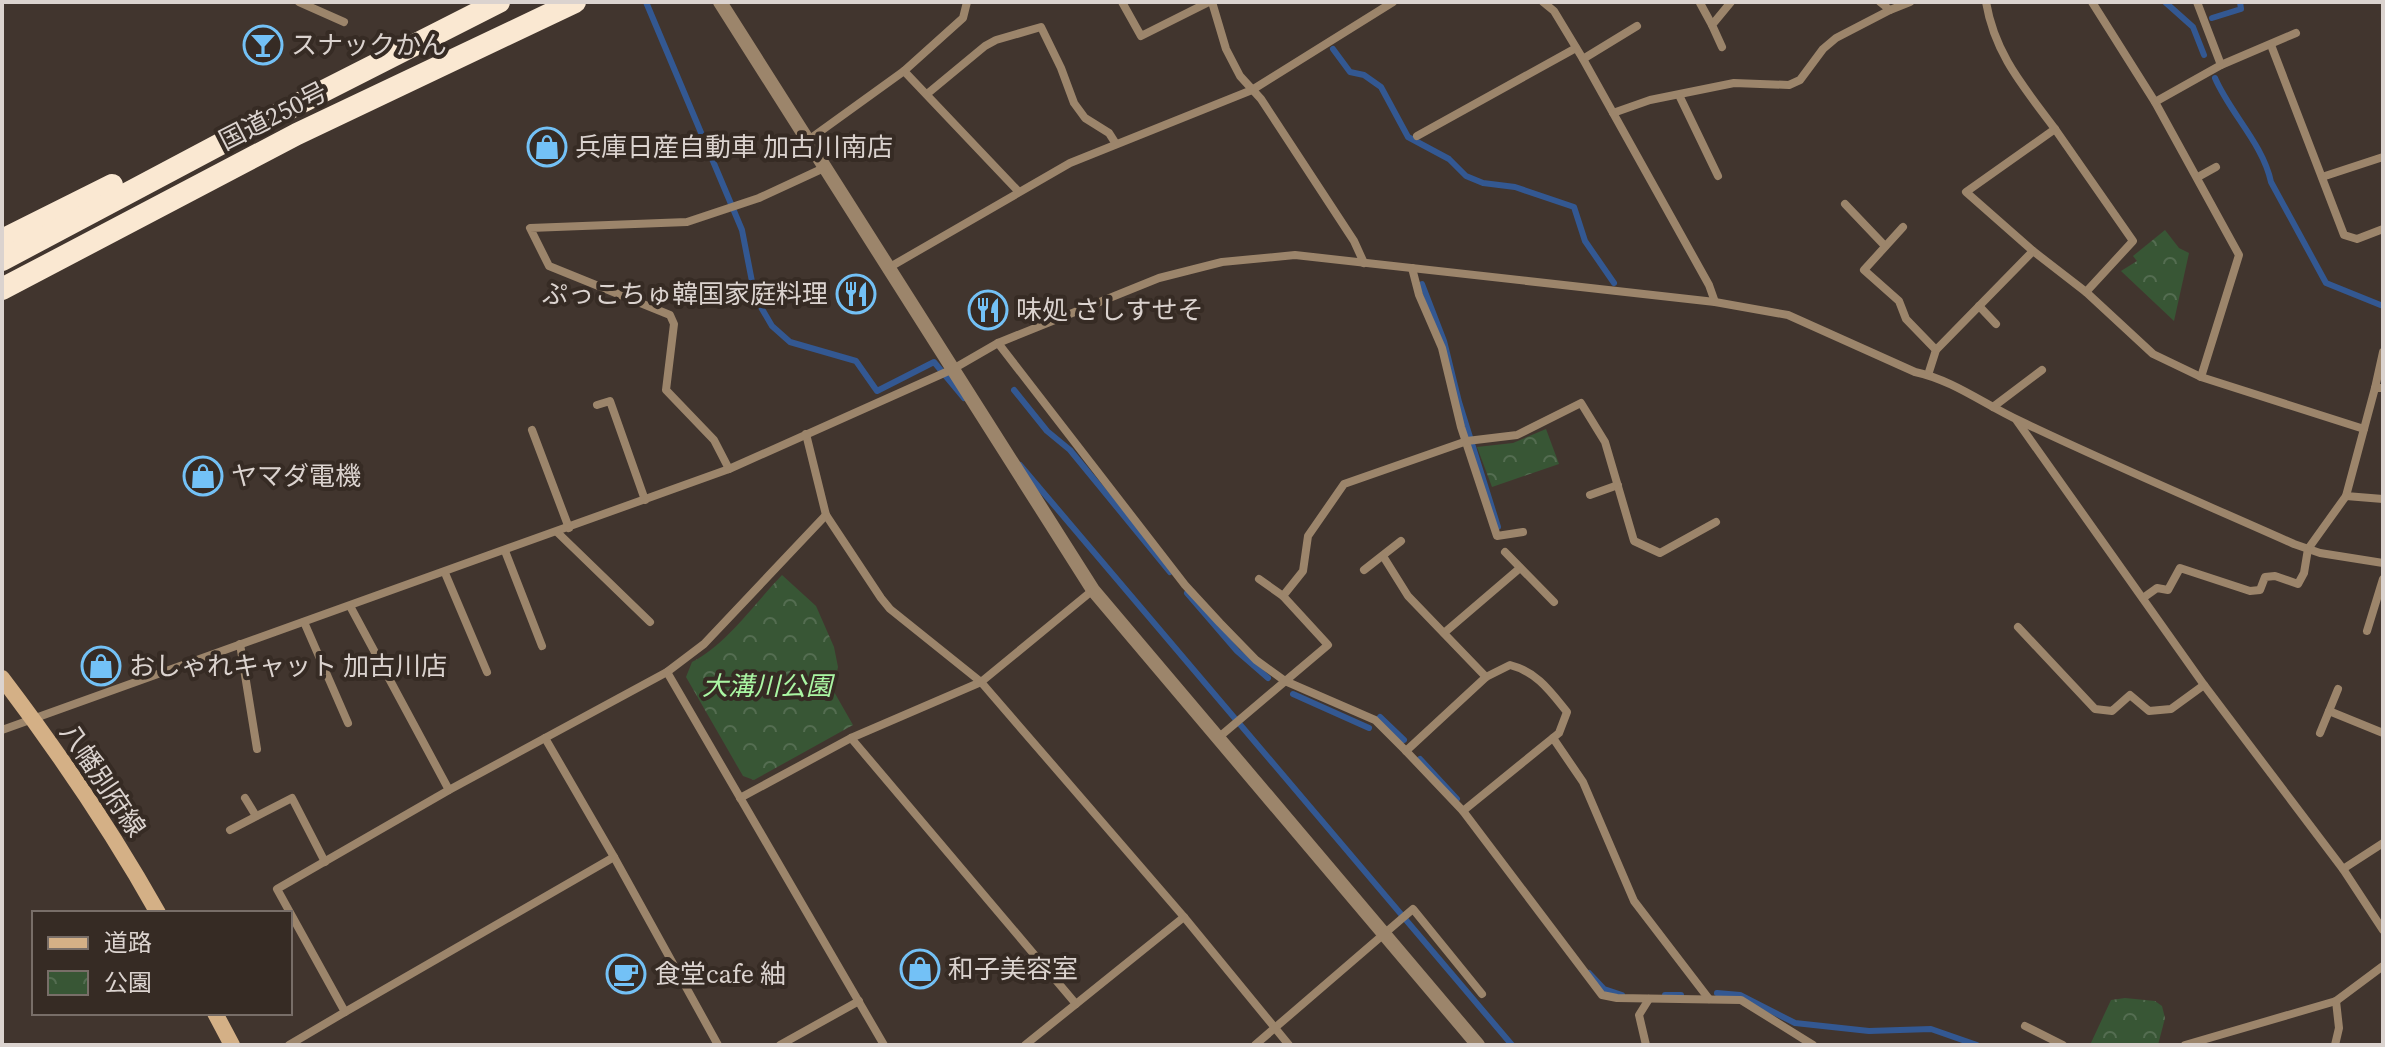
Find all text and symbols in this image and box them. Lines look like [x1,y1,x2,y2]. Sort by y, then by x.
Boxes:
bar icon: スナックかん [242,24,284,66]
place label: スナックかん [291,27,447,63]
street label: 国道250号 [213,73,333,159]
shop icon: 兵庫日産自動車 加古川南店 [526,126,568,168]
place label: 兵庫日産自動車 加古川南店 [575,129,893,165]
restaurant icon: ぷっこちゅ韓国家庭料理 [835,273,877,315]
place label: ぷっこちゅ韓国家庭料理 [542,276,828,312]
restaurant icon: 味処 さしすせそ [967,289,1009,331]
place label: 味処 さしすせそ [1016,292,1204,328]
shop icon: ヤマダ電機 [182,455,224,497]
place label: ヤマダ電機 [231,458,361,494]
shop icon: おしゃれキャット 加古川店 [80,645,122,687]
place label: おしゃれキャット 加古川店 [129,648,447,684]
park label: 大溝川公園 [702,668,836,704]
street label: 八幡別府線 [52,716,154,844]
legend [32,911,292,1015]
text: 道路 [104,926,152,959]
shop icon: 和子美容室 [899,948,941,990]
place label: 和子美容室 [948,951,1078,987]
cafe icon: 食堂cafe 紬 [605,953,647,995]
place label: 食堂cafe 紬 [654,956,786,992]
text: 公園 [104,966,152,999]

